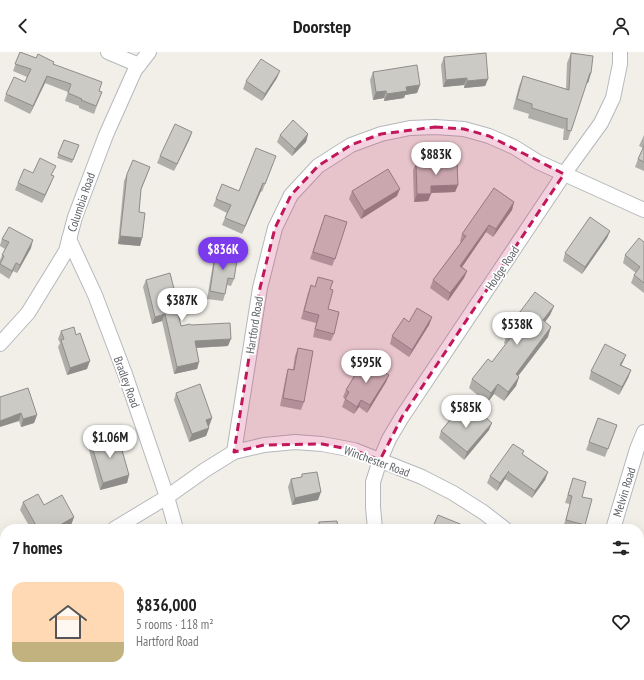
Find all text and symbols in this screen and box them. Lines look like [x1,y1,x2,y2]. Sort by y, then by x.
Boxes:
icon: back [12,15,34,37]
text: Doorstep [293,15,351,38]
icon: person [610,15,632,37]
pin: $883K [408,142,464,176]
text: $883K [420,146,452,163]
street label: Columbia Road [64,170,98,234]
pin: $836K [195,237,251,271]
text: $836K [207,241,239,258]
street label: Hodge Road [482,243,522,293]
pin: $387K [154,288,210,322]
text: $387K [166,292,198,309]
street label: Hartford Road [242,295,266,355]
pin: $538K [489,312,545,346]
text: $538K [501,316,533,333]
pin: $595K [338,350,394,384]
street label: Bradley Road [111,354,143,410]
text: $595K [350,354,382,371]
pin: $585K [438,395,494,429]
text: $585K [450,399,482,416]
pin: $1.06M [77,425,143,459]
text: $1.06M [92,429,128,446]
street label: Winchester Road [342,442,412,480]
street label: Melvin Road [609,465,639,519]
text: 7 homes [12,537,63,559]
icon: filters [610,537,632,559]
text: $836,000 [136,594,197,616]
icon: home [44,598,92,646]
icon: heart [610,611,632,633]
text: 5 rooms · 118 m² [136,616,214,633]
text: Hartford Road [136,633,199,650]

